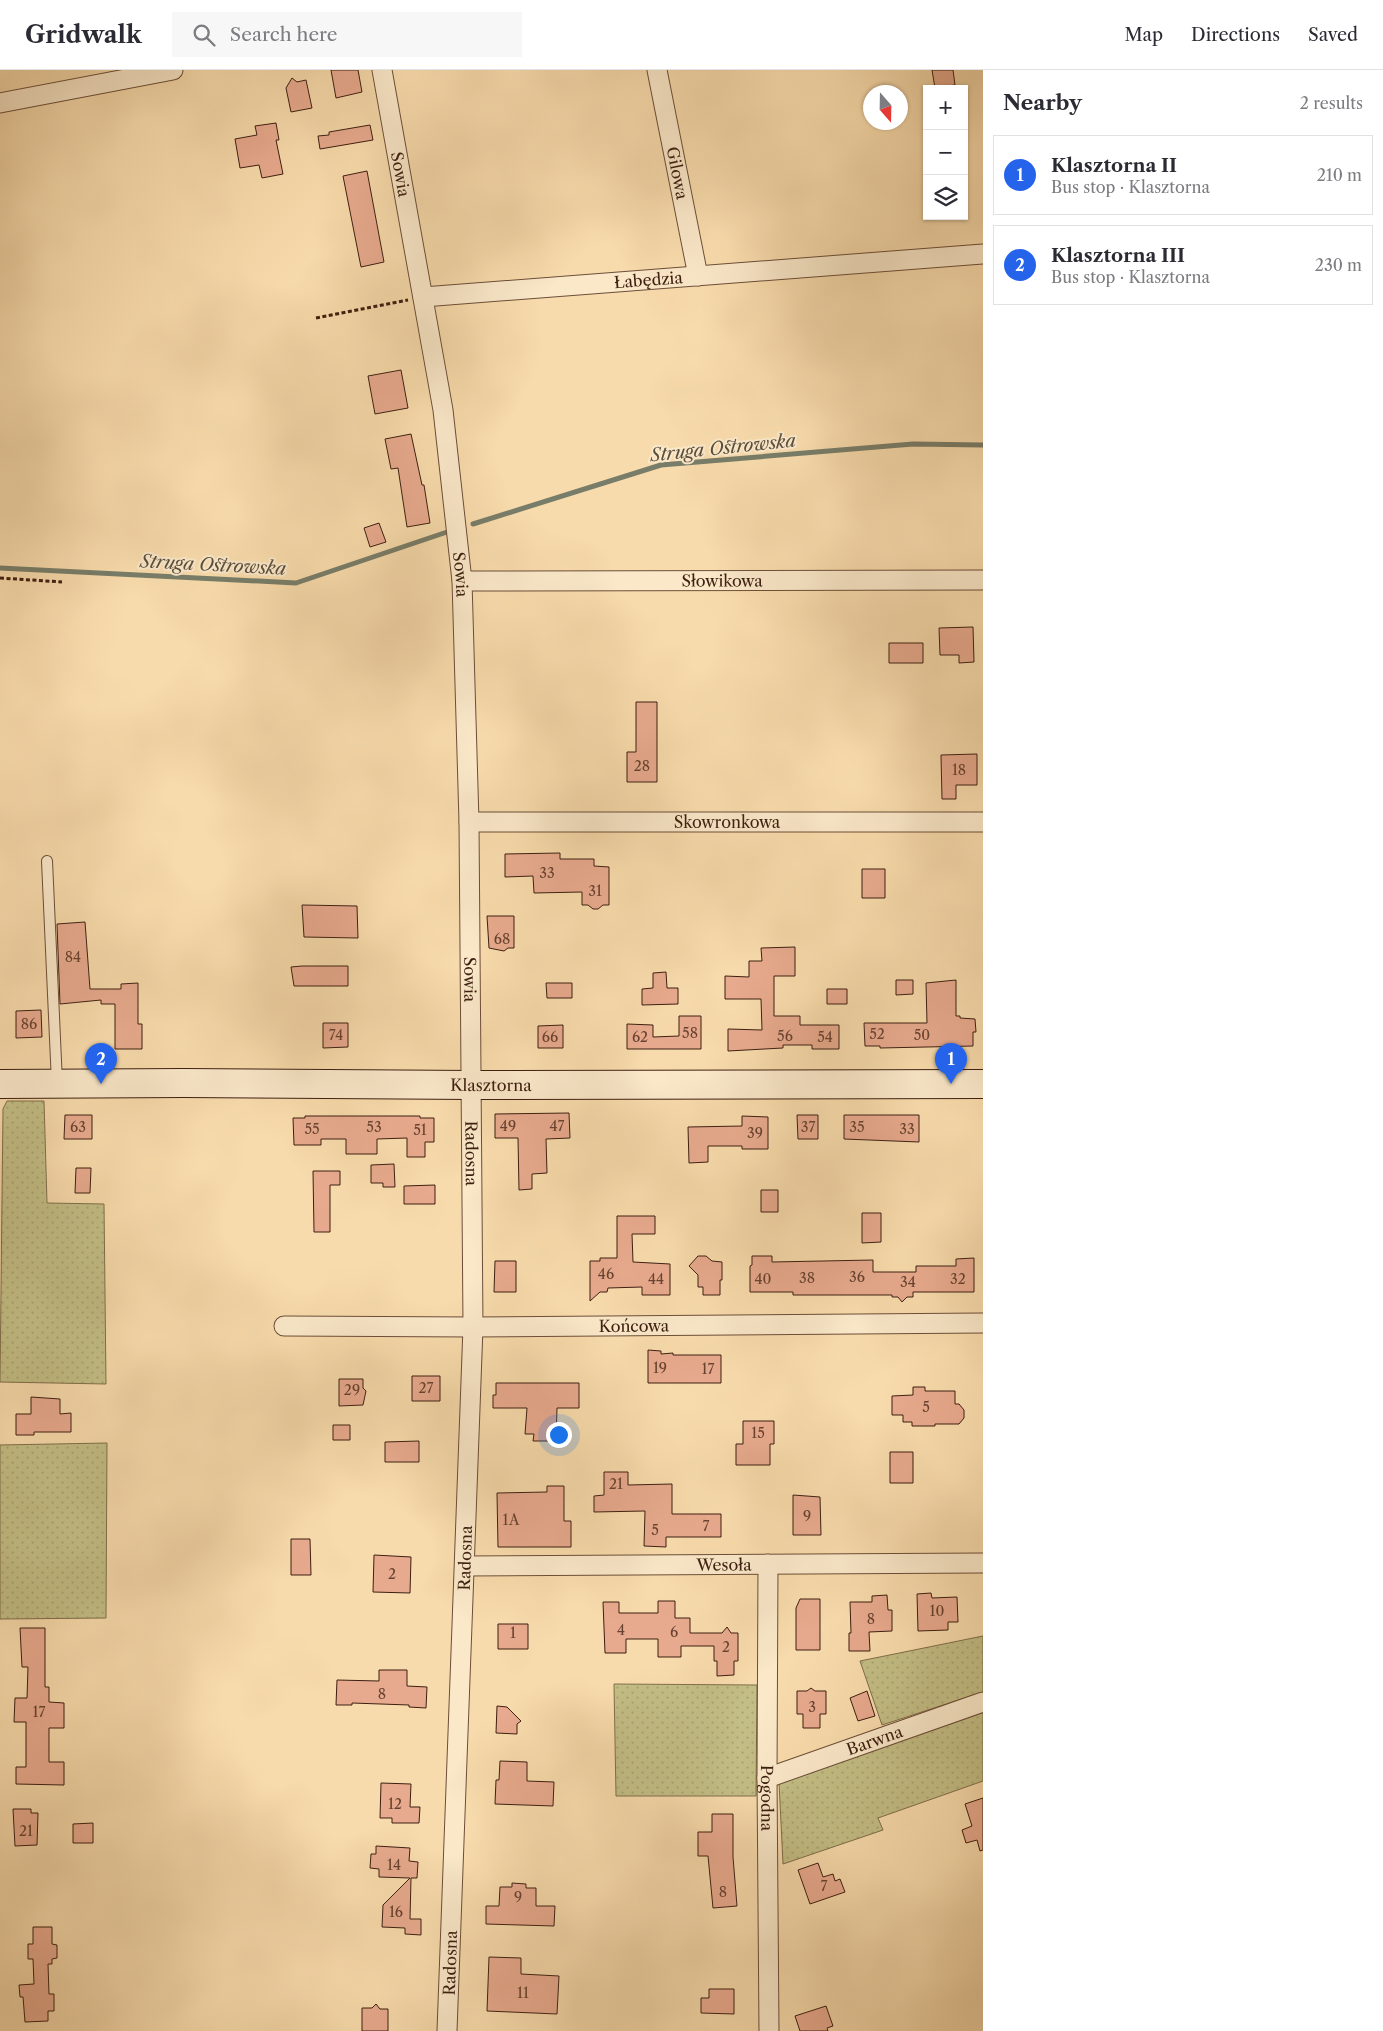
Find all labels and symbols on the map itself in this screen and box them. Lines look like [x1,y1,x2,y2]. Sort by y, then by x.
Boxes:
north arrow [863,85,908,130]
street label: Gilowa [663,145,693,202]
street label: Sowia [387,150,415,199]
street label: Łabędzia [613,267,684,292]
water label: Struga Ostrowska [648,429,797,467]
water label: Struga Ostrowska [138,550,287,580]
street label: Sowia [449,551,472,598]
street label: Słowikowa [681,570,763,591]
house number: 28 [634,757,650,775]
house number: 18 [952,761,966,779]
street label: Skowronkowa [674,812,781,832]
house number: 33 [539,864,555,882]
house number: 31 [588,882,602,900]
house number: 68 [494,930,510,948]
house number: 84 [65,948,81,966]
street label: Sowia [460,957,480,1003]
house number: 86 [21,1015,37,1033]
house number: 58 [682,1024,698,1042]
house number: 52 [869,1025,885,1043]
house number: 74 [329,1026,343,1044]
house number: 50 [914,1026,930,1044]
house number: 56 [777,1027,793,1045]
house number: 66 [542,1028,558,1046]
house number: 62 [632,1028,648,1046]
house number: 54 [817,1028,833,1046]
pin: 2 [85,1043,117,1084]
pin: 1 [935,1043,967,1084]
street label: Klasztorna [450,1075,532,1095]
house number: 49 [500,1117,516,1135]
house number: 47 [550,1117,565,1135]
house number: 63 [70,1118,86,1136]
house number: 53 [366,1118,382,1136]
house number: 37 [801,1118,815,1136]
house number: 35 [849,1118,865,1136]
house number: 55 [304,1120,320,1138]
house number: 33 [899,1120,915,1138]
house number: 51 [413,1121,427,1139]
street label: Radosna [461,1121,482,1187]
house number: 39 [747,1124,763,1142]
house number: 46 [598,1265,614,1283]
house number: 36 [849,1268,865,1286]
house number: 38 [799,1269,815,1287]
house number: 44 [648,1270,664,1288]
house number: 40 [755,1270,772,1288]
house number: 32 [950,1270,966,1288]
house number: 34 [900,1273,916,1291]
street label: Końcowa [599,1315,670,1336]
house number: 19 [653,1359,667,1377]
house number: 17 [702,1360,714,1378]
house number: 27 [419,1379,434,1397]
house number: 29 [344,1381,360,1399]
house number: 5 [922,1398,930,1416]
your location [546,1422,572,1448]
house number: 15 [751,1424,765,1442]
house number: 21 [609,1475,623,1493]
house number: 9 [803,1507,811,1525]
house number: 1A [503,1511,520,1529]
house number: 7 [703,1517,710,1535]
house number: 5 [651,1521,659,1539]
street label: Radosna [454,1525,476,1591]
street label: Wesoła [695,1554,752,1575]
house number: 2 [388,1565,396,1583]
house number: 10 [930,1602,944,1620]
house number: 8 [867,1610,875,1628]
house number: 4 [617,1621,625,1639]
house number: 6 [670,1623,678,1641]
house number: 1 [510,1624,516,1642]
house number: 2 [722,1638,730,1656]
house number: 8 [378,1685,386,1703]
house number: 3 [808,1698,816,1716]
house number: 17 [33,1703,45,1721]
street label: Barwna [844,1721,906,1759]
street label: Pogodna [757,1765,777,1832]
house number: 12 [388,1795,402,1813]
house number: 21 [19,1822,33,1840]
house number: 14 [387,1856,401,1874]
house number: 7 [821,1877,828,1895]
house number: 8 [719,1883,727,1901]
house number: 9 [514,1888,522,1906]
house number: 16 [389,1903,403,1921]
street label: Radosna [439,1930,461,1996]
house number: 11 [517,1984,529,2002]

